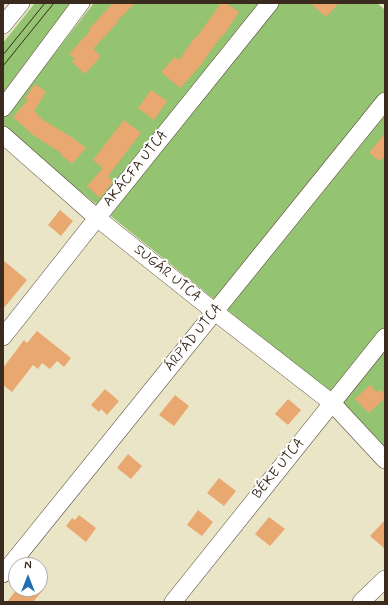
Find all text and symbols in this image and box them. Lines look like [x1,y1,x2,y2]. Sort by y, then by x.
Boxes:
street label: AKÁCFA UTCA [100,127,172,211]
street label: SUGÁR UTCA [130,242,204,306]
street label: ÁRPÁD UTCA [162,301,226,375]
street label: BÉKE UTCA [249,435,309,503]
north arrow [8,557,48,597]
text: N [24,559,32,573]

